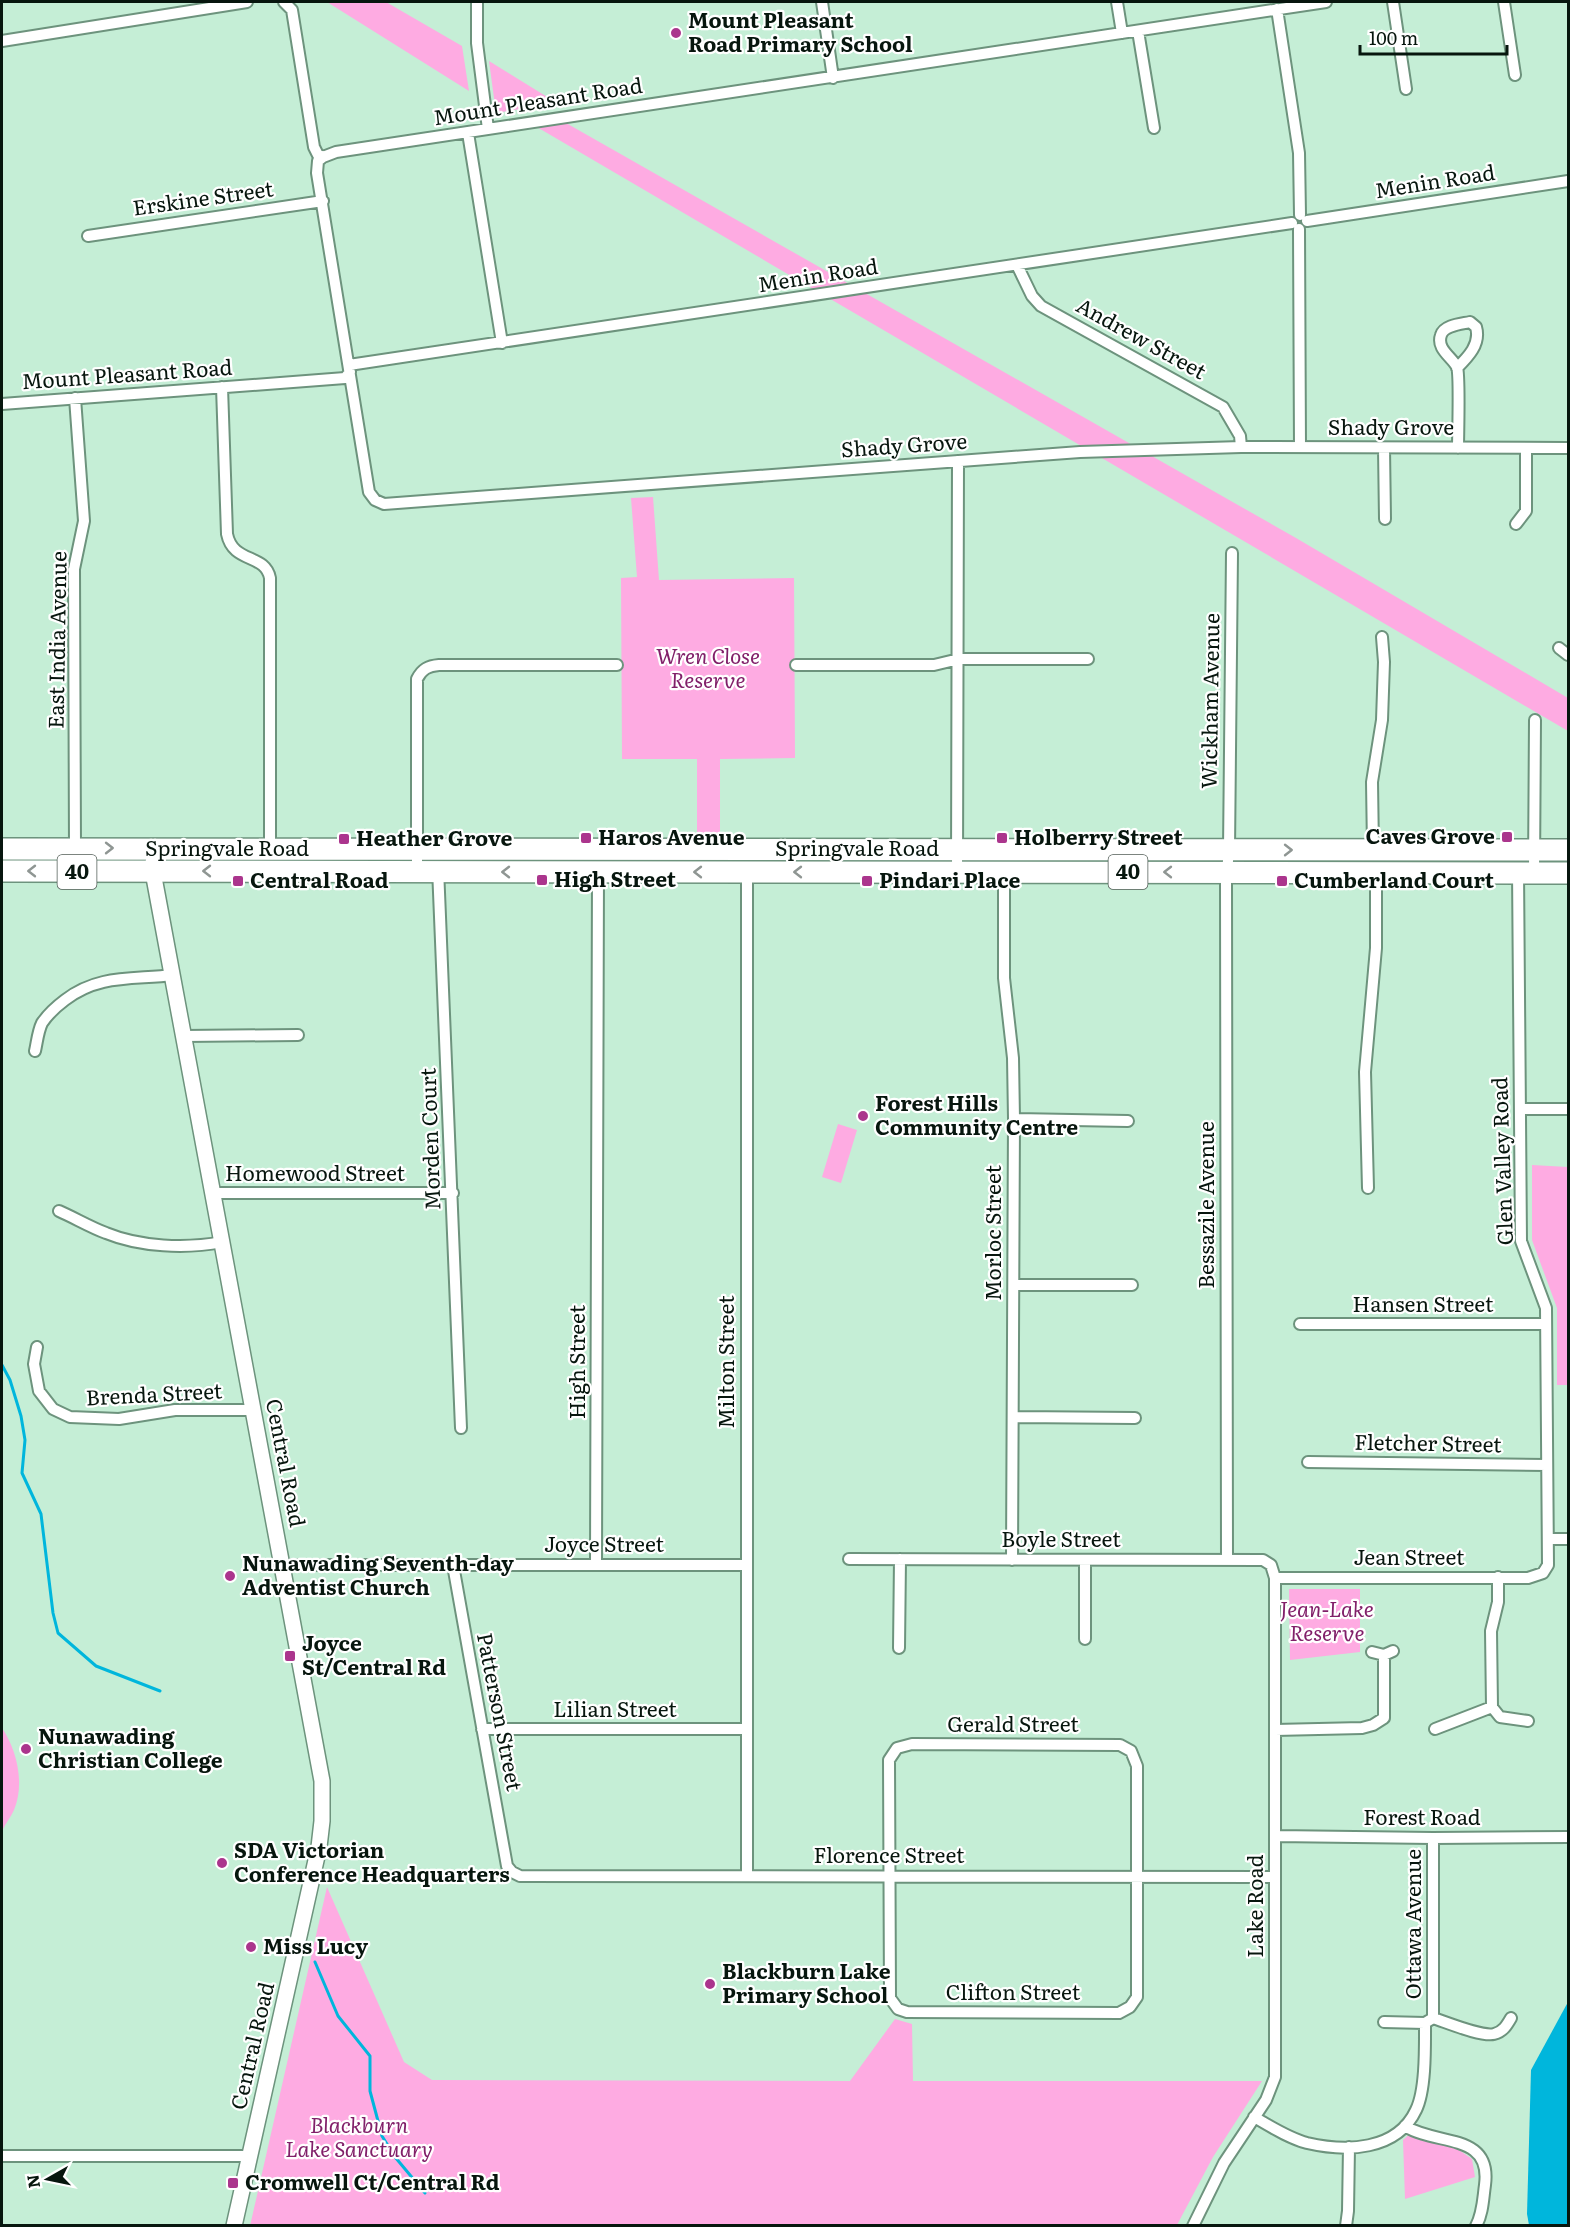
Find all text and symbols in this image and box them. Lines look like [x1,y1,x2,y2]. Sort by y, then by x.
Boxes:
place label: Mount Pleasant Road Primary School [688,3,913,58]
scale bar [1360,18,1507,56]
text: 100 m [1369,24,1418,51]
marker: Mount Pleasant Road Primary School [669,26,683,40]
street label: Mount Pleasant Road [431,68,644,131]
street label: Menin Road [1372,155,1497,204]
street label: Erskine Street [130,171,275,222]
street label: Menin Road [755,249,880,298]
street label: Andrew Street [1072,288,1213,386]
street label: Mount Pleasant Road [20,350,233,395]
street label: Shady Grove [1328,410,1454,441]
street label: Shady Grove [840,424,968,463]
street label: East India Avenue [38,551,73,729]
street label: Wickham Avenue [1191,613,1226,789]
park label: Wren Close Reserve [656,639,760,694]
place label: Caves Grove [1366,819,1495,850]
place label: Haros Avenue [598,820,745,851]
place label: Holberry Street [1014,820,1183,851]
place label: Heather Grove [356,821,512,852]
marker: Caves Grove [1500,830,1514,844]
street label: Springvale Road [145,831,309,862]
marker: Haros Avenue [579,831,593,845]
street label: Springvale Road [775,831,939,862]
marker: Holberry Street [995,831,1009,845]
marker: Heather Grove [337,832,351,846]
one-way arrow [105,842,114,854]
one-way arrow [1283,844,1292,856]
road number: 40 [58,855,97,889]
road number: 40 [1108,855,1148,889]
place label: High Street [554,862,677,893]
place label: Central Road [250,863,389,894]
place label: Pindari Place [879,863,1021,894]
place label: Cumberland Court [1294,863,1495,894]
one-way arrow [27,865,36,877]
one-way arrow [203,865,212,878]
one-way arrow [502,866,511,878]
one-way arrow [693,866,702,878]
one-way arrow [794,866,803,878]
one-way arrow [1163,866,1172,878]
marker: High Street [535,873,549,887]
marker: Central Road [231,874,245,888]
marker: Pindari Place [860,874,874,888]
marker: Cumberland Court [1275,874,1289,888]
street label: Morden Court [411,1067,446,1211]
street label: Glen Valley Road [1482,1076,1519,1246]
place label: Forest Hills Community Centre [875,1086,1078,1141]
marker: Forest Hills Community Centre [856,1109,870,1123]
street label: Bessazile Avenue [1189,1121,1220,1289]
street label: Homewood Street [225,1156,405,1187]
street label: Morloc Street [976,1164,1007,1301]
street label: Hansen Street [1353,1287,1494,1318]
street label: Milton Street [709,1295,740,1429]
street label: High Street [560,1304,591,1419]
street label: Brenda Street [85,1373,223,1412]
street label: Central Road [260,1396,315,1529]
street label: Fletcher Street [1354,1425,1502,1458]
street label: Boyle Street [1001,1522,1121,1553]
street label: Joyce Street [544,1527,664,1558]
street label: Jean Street [1353,1540,1465,1571]
place label: Nunawading Seventh-day Adventist Church [242,1546,514,1601]
marker: Nunawading Seventh-day Adventist Church [223,1569,237,1583]
park label: Jean-Lake Reserve [1280,1592,1374,1647]
place label: Joyce St/Central Rd [302,1626,446,1681]
street label: Patterson Street [471,1630,532,1794]
marker: Joyce St/Central Rd [283,1649,297,1663]
street label: Lilian Street [553,1692,677,1723]
street label: Gerald Street [947,1707,1079,1738]
place label: Nunawading Christian College [38,1719,223,1774]
marker: Nunawading Christian College [19,1742,33,1756]
street label: Forest Road [1363,1800,1481,1831]
place label: SDA Victorian Conference Headquarters [234,1833,510,1888]
street label: Florence Street [813,1838,965,1869]
street label: Ottawa Avenue [1396,1849,1427,1999]
street label: Lake Road [1238,1854,1269,1958]
marker: SDA Victorian Conference Headquarters [215,1856,229,1870]
place label: Miss Lucy [263,1929,368,1960]
marker: Miss Lucy [244,1940,258,1954]
place label: Blackburn Lake Primary School [722,1954,891,2009]
street label: Clifton Street [946,1975,1081,2006]
marker: Blackburn Lake Primary School [703,1977,717,1991]
street label: Central Road [221,1978,280,2112]
park label: Blackburn Lake Sanctuary [285,2108,433,2163]
north arrow [18,2149,78,2209]
place label: Cromwell Ct/Central Rd [245,2165,500,2196]
text: N [19,2173,45,2190]
marker: Cromwell Ct/Central Rd [226,2176,240,2190]

